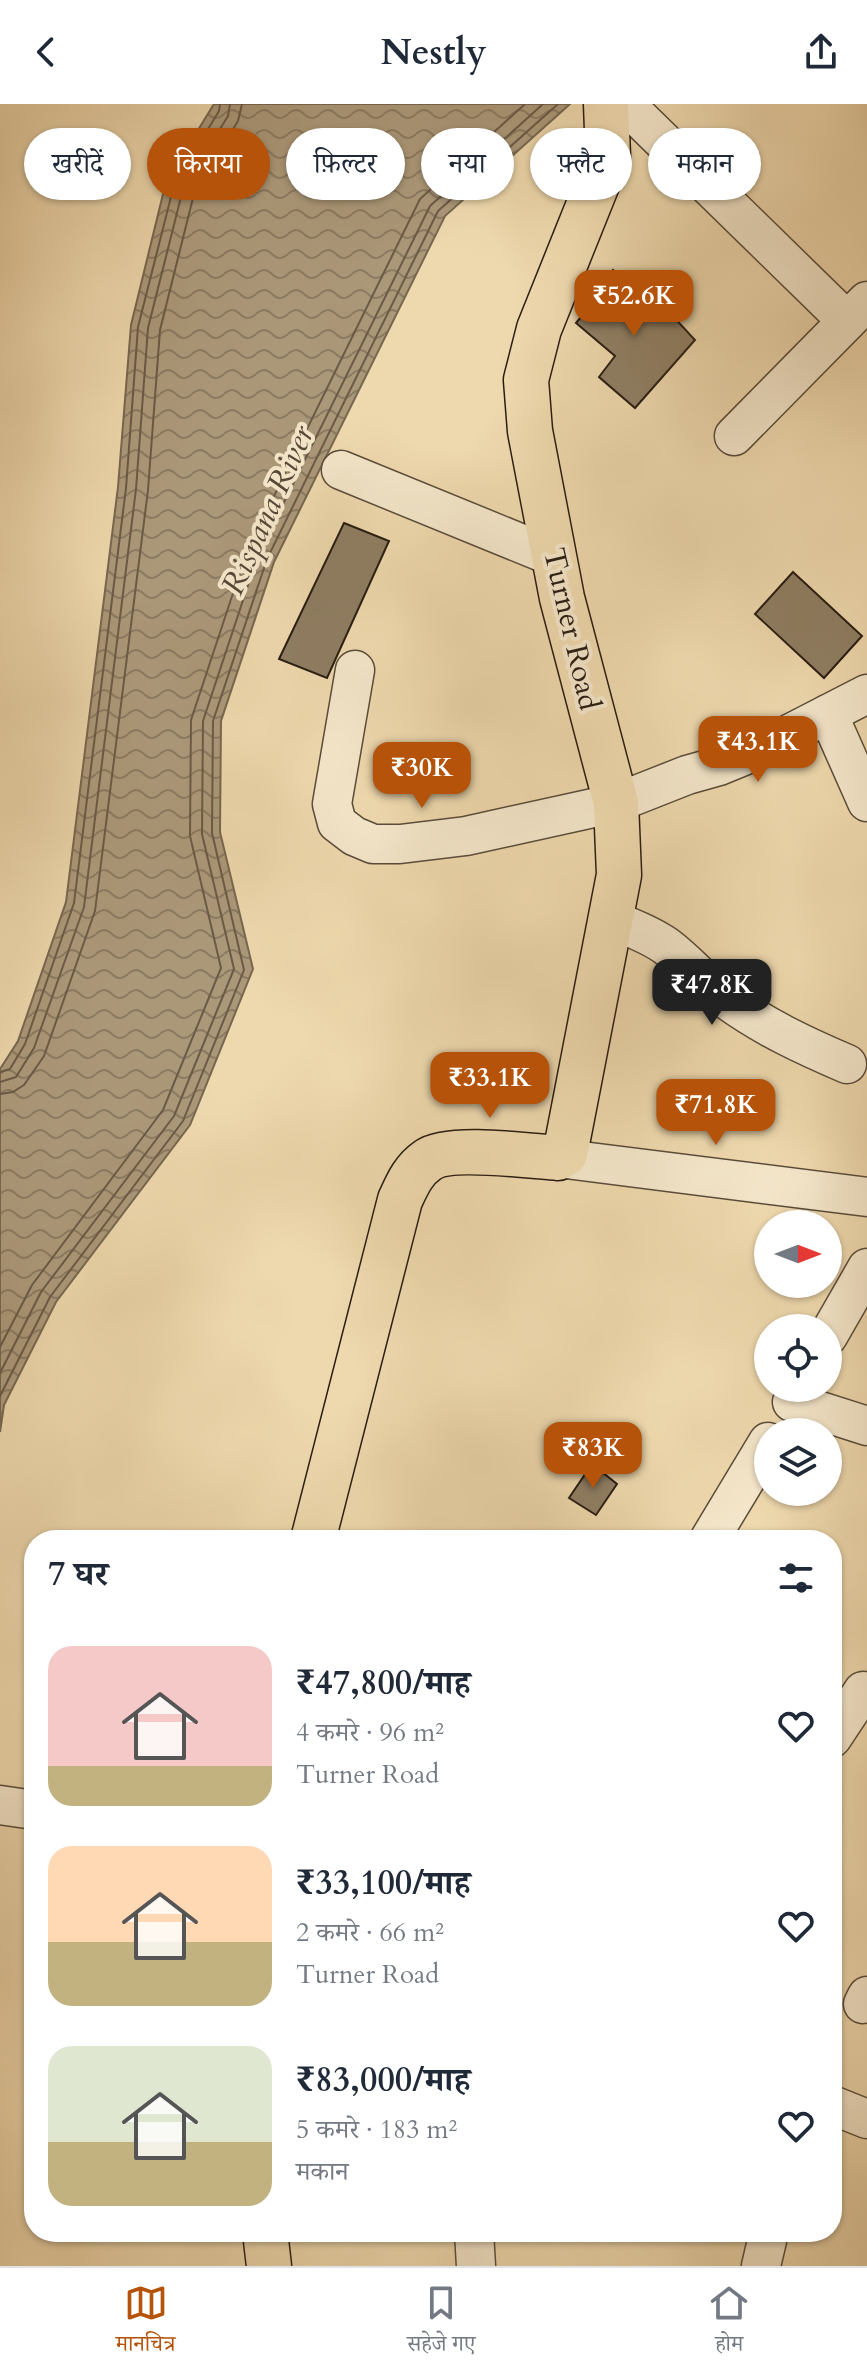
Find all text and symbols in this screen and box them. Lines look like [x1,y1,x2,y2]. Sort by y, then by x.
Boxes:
text: Nestly [380,28,487,77]
icon: back [24,30,68,74]
icon: share [799,30,843,74]
chip: खरीदें [24,128,131,200]
chip: किराया [147,128,270,200]
chip: फ़िल्टर [286,128,405,200]
chip: नया [421,128,514,200]
chip: फ़्लैट [530,128,632,200]
chip: मकान [648,128,761,200]
pin: ₹52.6K [569,270,699,338]
text: ₹52.6K [592,278,676,313]
water label: Rispana River [211,418,325,602]
street label: Turner Road [533,544,610,714]
pin: ₹43.1K [693,716,823,784]
text: ₹43.1K [716,724,800,759]
pin: ₹30K [375,742,469,810]
text: ₹30K [391,750,453,785]
pin: ₹47.8K [647,959,777,1027]
text: ₹47.8K [670,967,754,1002]
pin: ₹33.1K [425,1052,555,1120]
text: ₹33.1K [448,1060,532,1095]
pin: ₹71.8K [651,1079,781,1147]
text: ₹71.8K [674,1087,758,1122]
north arrow [754,1210,842,1298]
map controls [754,1210,842,1506]
button: locate [754,1314,842,1402]
button: layers [754,1418,842,1506]
pin: ₹83K [546,1422,640,1490]
text: ₹83K [562,1430,624,1465]
text: 7 घर [48,1551,108,1597]
icon: filters [774,1556,818,1600]
text: ₹47,800/माह [296,1660,470,1706]
icon: home [112,1678,208,1774]
icon: heart [774,1704,818,1748]
text: 4 कमरे · 96 m² [296,1715,444,1750]
text: Turner Road [296,1757,439,1792]
text: ₹33,100/माह [296,1860,470,1906]
icon: home [112,1878,208,1974]
icon: heart [774,1904,818,1948]
text: 2 कमरे · 66 m² [296,1915,444,1950]
text: Turner Road [296,1957,439,1992]
text: ₹83,000/माह [296,2057,470,2103]
icon: home [112,2078,208,2174]
icon: heart [774,2104,818,2148]
text: 5 कमरे · 183 m² [296,2112,457,2147]
text: मकान [296,2154,349,2189]
tab: मानचित्र [116,2281,175,2365]
tab: सहेजे गए [407,2281,476,2365]
tab: होम [707,2281,751,2365]

